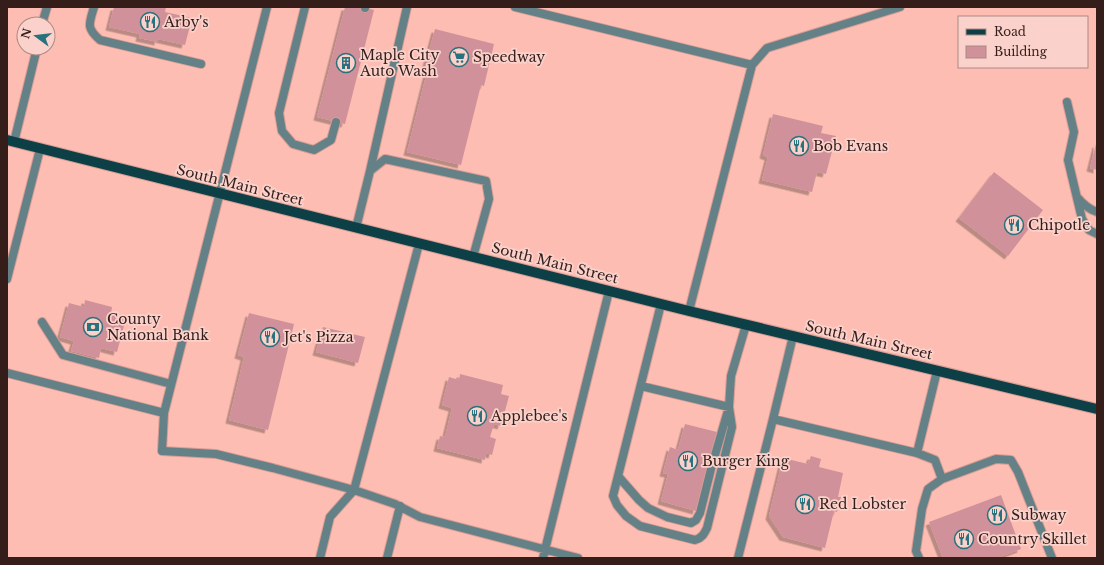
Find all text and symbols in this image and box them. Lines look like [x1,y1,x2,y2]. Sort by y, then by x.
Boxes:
restaurant icon: Arby's [139,11,161,33]
place label: Arby's [163,13,209,31]
north arrow [16,16,56,56]
legend [958,16,1088,68]
text: Road [994,24,1026,39]
text: N [18,26,35,40]
text: Building [994,44,1048,59]
place label: Maple City Auto Wash [359,46,439,80]
supermarket icon: Speedway [448,46,470,68]
place label: Speedway [473,48,545,66]
building icon: Maple City Auto Wash [335,52,357,74]
restaurant icon: Bob Evans [788,135,810,157]
place label: Bob Evans [813,137,888,155]
street label: South Main Street [175,161,306,210]
restaurant icon: Chipotle [1003,214,1025,236]
place label: Chipotle [1028,216,1090,234]
street label: South Main Street [490,239,621,288]
place label: County National Bank [107,310,209,344]
bank icon: County National Bank [82,316,104,338]
street label: South Main Street [804,317,935,364]
restaurant icon: Jet's Pizza [259,326,281,348]
place label: Jet's Pizza [282,328,354,346]
restaurant icon: Applebee's [466,405,488,427]
place label: Applebee's [490,407,568,425]
restaurant icon: Burger King [677,450,699,472]
place label: Burger King [702,452,790,470]
restaurant icon: Red Lobster [794,493,816,515]
place label: Red Lobster [819,495,907,513]
restaurant icon: Subway [986,504,1008,526]
place label: Subway [1011,506,1067,524]
restaurant icon: Country Skillet [953,528,975,550]
place label: Country Skillet [978,530,1087,548]

